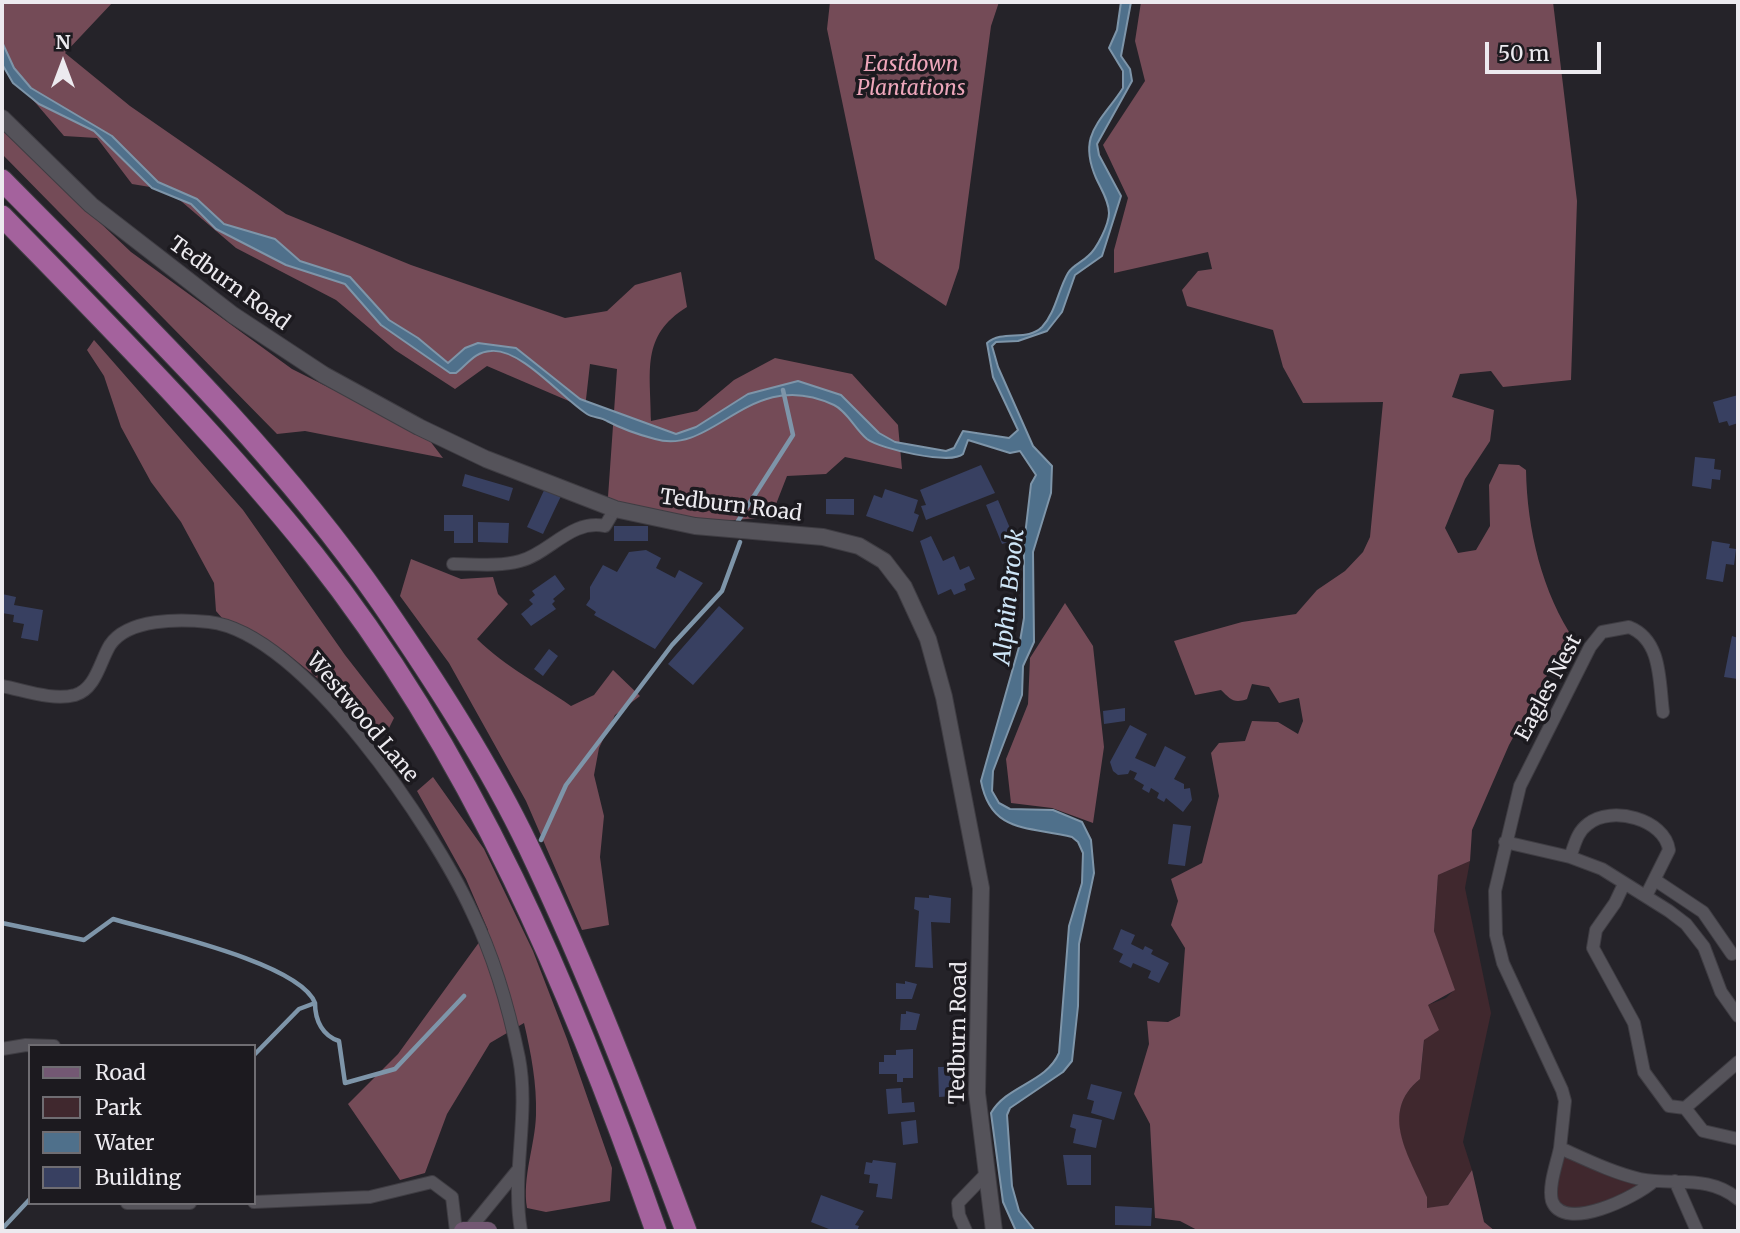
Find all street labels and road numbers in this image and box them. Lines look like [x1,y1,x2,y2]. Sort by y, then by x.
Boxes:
street label: Tedburn Road [164,232,294,336]
street label: Tedburn Road [659,485,803,527]
street label: Eagles Nest [1511,631,1587,745]
street label: Westwood Lane [301,648,423,788]
street label: Tedburn Road [945,961,973,1105]

